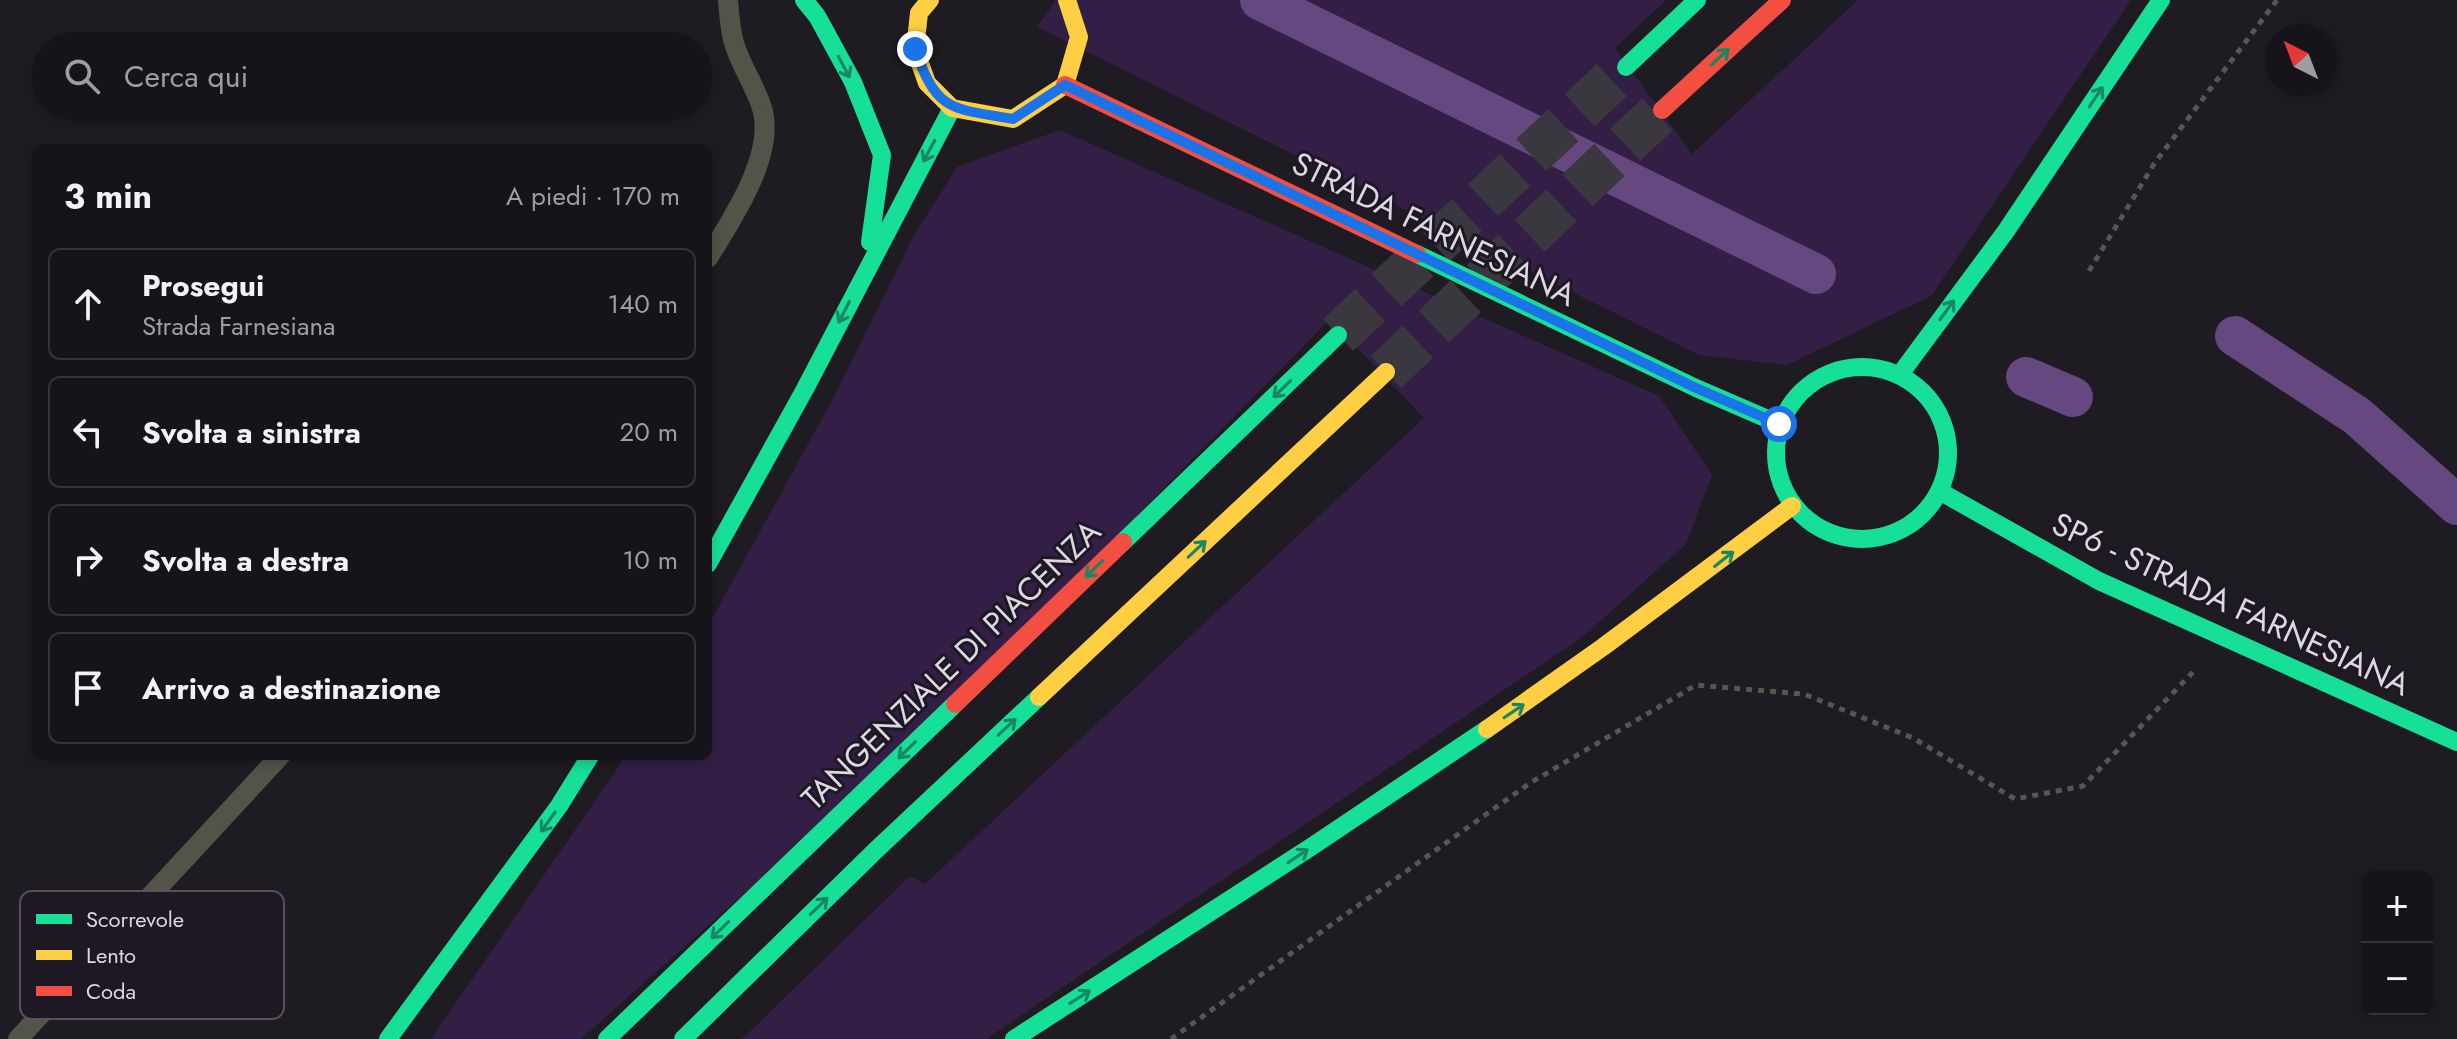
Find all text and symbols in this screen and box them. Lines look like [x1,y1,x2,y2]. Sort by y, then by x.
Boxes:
north arrow [2265,24,2337,96]
route end [897,31,933,67]
search box [32,32,712,120]
one-way arrow [1709,49,1729,67]
icon: search [60,54,104,98]
one-way arrow [837,54,853,78]
text: Cerca qui [124,55,248,98]
one-way arrow [2088,86,2104,109]
one-way arrow [921,139,937,162]
street label: STRADA FARNESIANA [1284,140,1584,318]
text: 3 min [64,172,152,221]
text: A piedi · 170 m [506,177,680,215]
text: Prosegui [142,264,264,307]
icon: ahead [66,282,110,326]
text: 140 m [607,285,678,323]
one-way arrow [836,300,851,324]
one-way arrow [1939,300,1956,322]
text: Strada Farnesiana [142,307,336,345]
one-way arrow [1272,379,1292,398]
route start [1761,406,1797,442]
icon: left [66,410,110,454]
text: Svolta a sinistra [142,411,361,454]
text: 20 m [620,413,678,451]
street label: SP6 - STRADA FARNESIANA [2045,501,2417,707]
street label: TANGENZIALE DI PIACENZA [791,509,1111,821]
icon: right [66,538,110,582]
text: Svolta a destra [142,539,349,582]
one-way arrow [1187,540,1207,559]
text: 10 m [623,541,678,579]
one-way arrow [1713,550,1734,567]
one-way arrow [1084,560,1104,579]
icon: arrive [66,666,110,710]
text: Arrivo a destinazione [142,667,441,710]
one-way arrow [1502,703,1524,719]
one-way arrow [997,719,1017,737]
one-way arrow [897,740,917,759]
one-way arrow [540,810,557,832]
one-way arrow [1287,848,1309,865]
map controls [2361,871,2433,1015]
button: + [2361,871,2433,943]
legend [20,891,284,1019]
one-way arrow [809,897,828,916]
text: Scorrevole [86,903,184,935]
one-way arrow [710,920,730,939]
text: Lento [86,939,136,971]
button: − [2361,943,2433,1015]
text: Coda [86,975,136,1007]
one-way arrow [1068,989,1090,1006]

